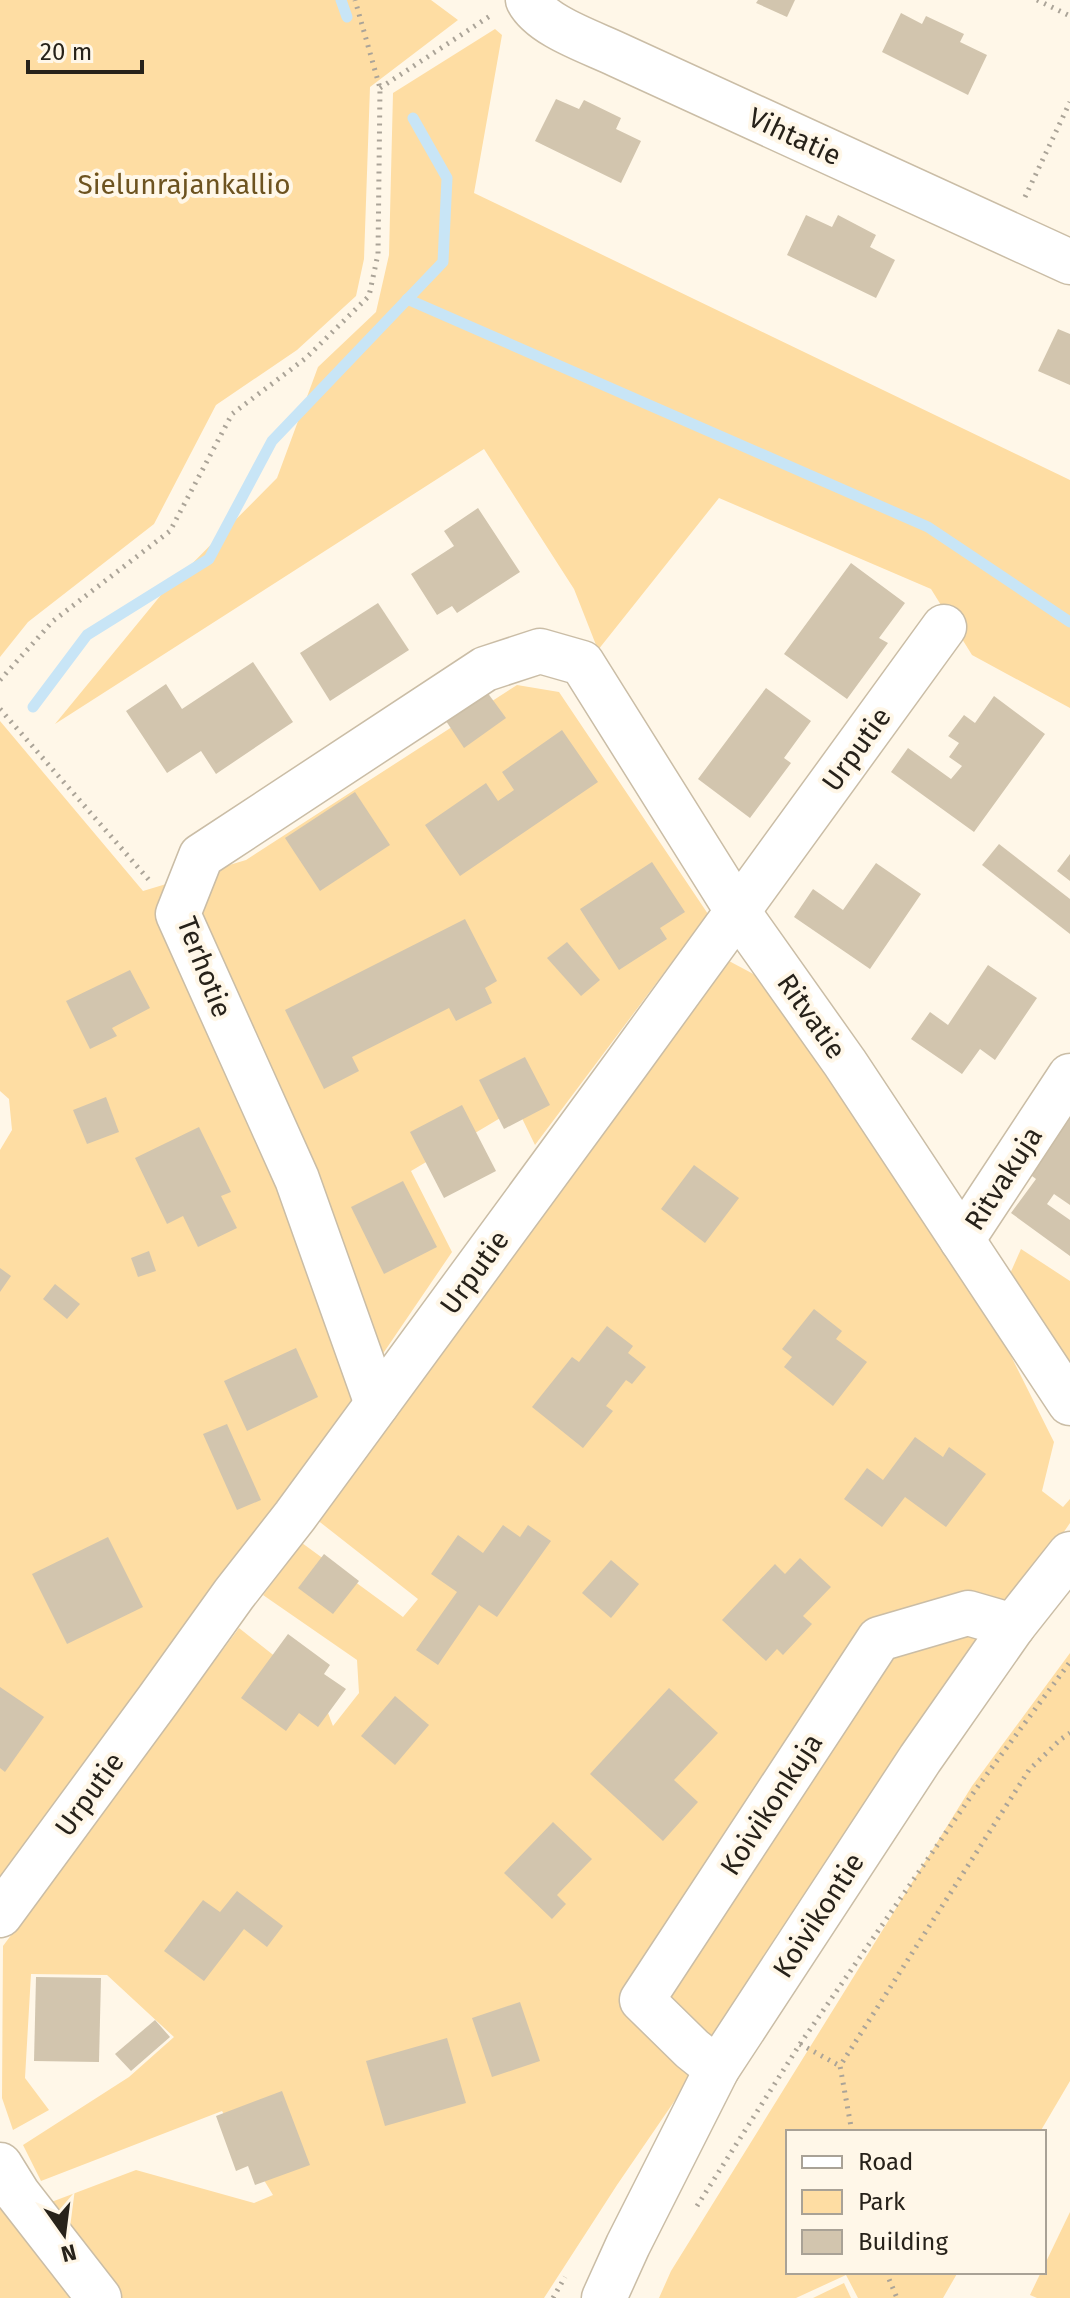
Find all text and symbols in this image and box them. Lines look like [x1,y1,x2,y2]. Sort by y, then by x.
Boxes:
scale bar [28,24,142,74]
text: 20 m [40,38,92,66]
street label: Vihtatie [743,101,846,172]
park label: Sielunrajankallio [77,168,291,201]
street label: Urputie [815,701,898,798]
street label: Terhotie [170,912,239,1022]
street label: Ritvatie [770,967,853,1065]
street label: Ritvakuja [958,1120,1049,1236]
street label: Urputie [433,1224,516,1321]
street label: Koivikonkuja [713,1727,829,1881]
street label: Urputie [48,1746,131,1843]
street label: Koivikontie [766,1847,871,1984]
legend [786,2130,1046,2274]
text: Road [858,2148,913,2176]
text: Park [858,2188,906,2216]
north arrow [24,2194,104,2274]
text: Building [858,2228,948,2256]
text: N [58,2238,79,2268]

